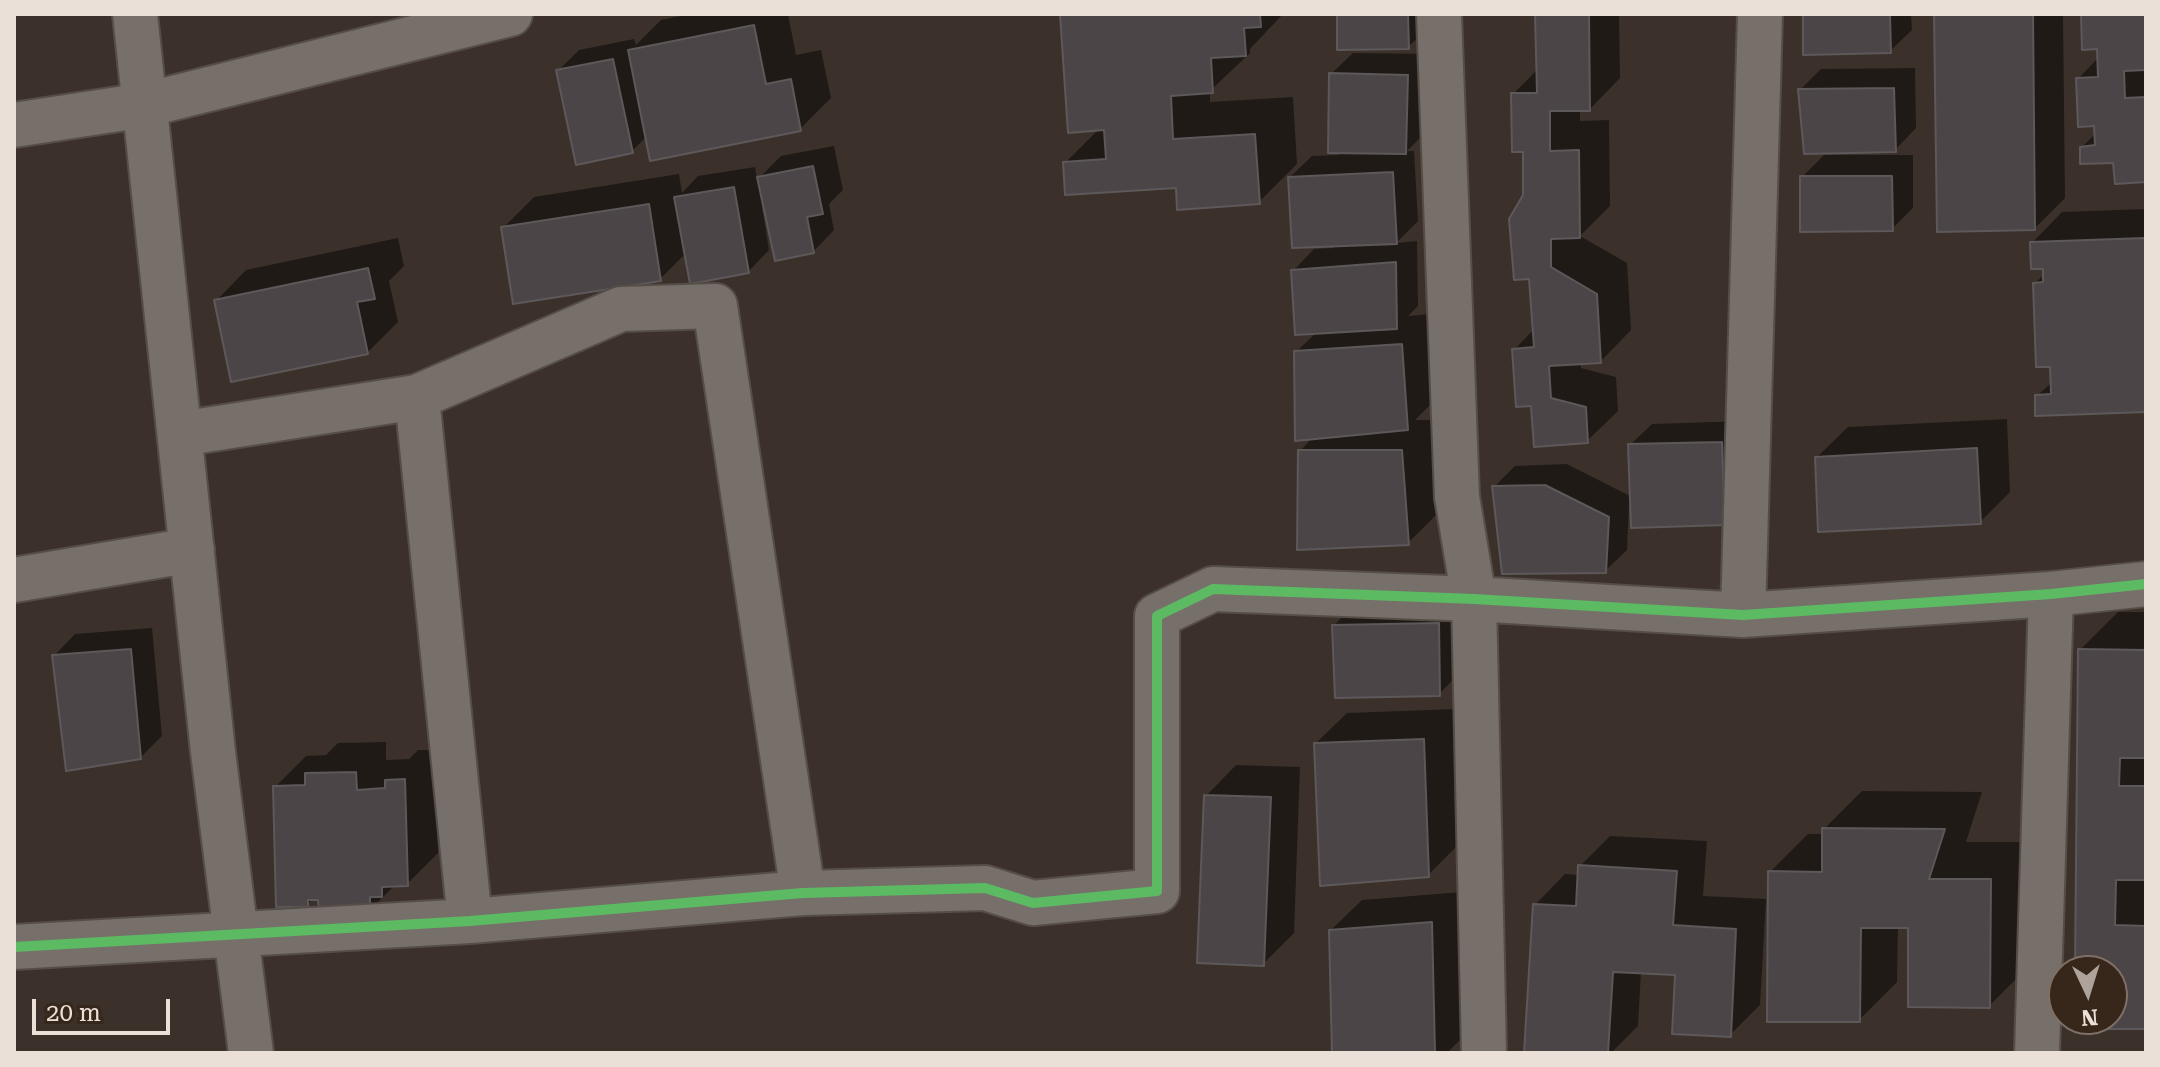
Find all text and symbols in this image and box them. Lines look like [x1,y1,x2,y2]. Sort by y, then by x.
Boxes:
north arrow [2048,955,2128,1035]
scale bar [36,983,174,1033]
text: 20 m [46,999,101,1027]
text: N [2080,1004,2099,1031]

